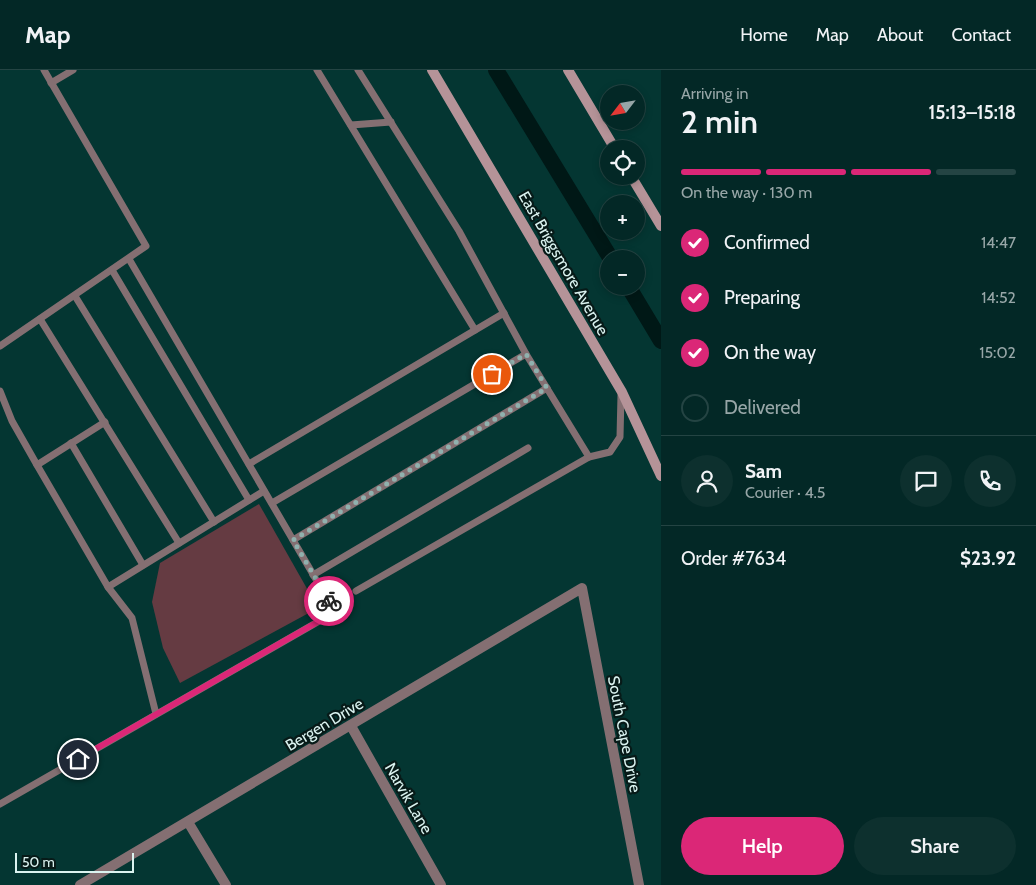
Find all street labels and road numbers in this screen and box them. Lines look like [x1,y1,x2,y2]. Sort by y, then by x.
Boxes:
street label: East Briggsmore Avenue [515,188,613,339]
street label: South Cape Drive [604,674,645,794]
street label: Bergen Drive [282,694,367,755]
street label: Narvik Lane [381,759,436,837]

